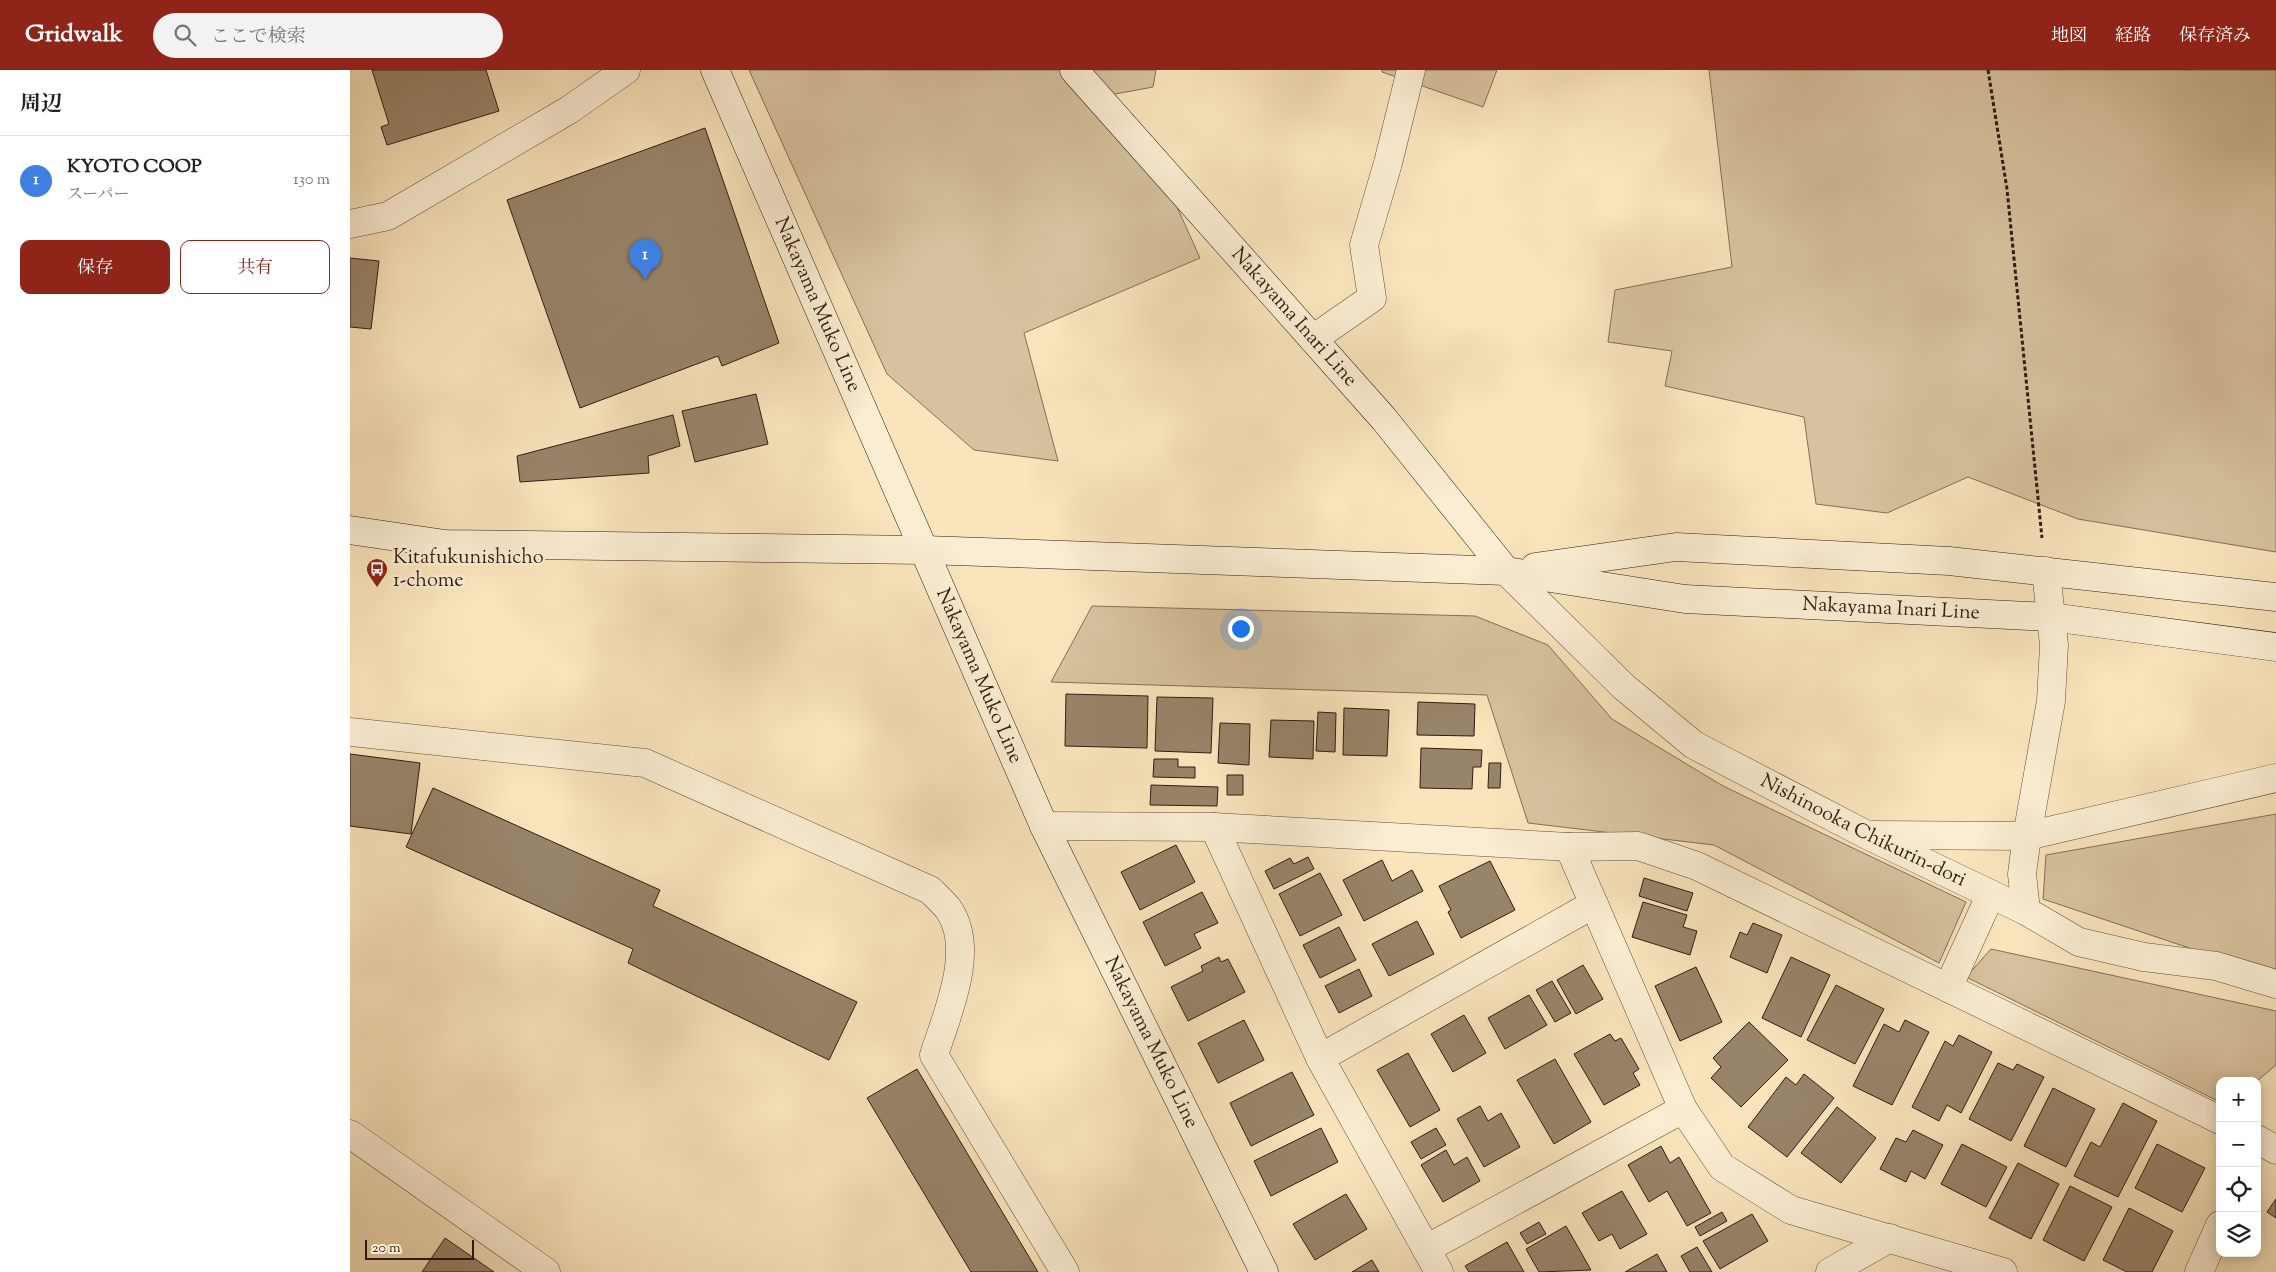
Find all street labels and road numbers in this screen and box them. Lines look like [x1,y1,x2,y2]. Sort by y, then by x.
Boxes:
street label: Nakayama Muko Line [766,213,868,397]
street label: Nakayama Inari Line [1224,241,1364,394]
street label: Nakayama Muko Line [928,584,1030,768]
street label: Nakayama Inari Line [1802,590,1981,628]
street label: Nishinooka Chikurin-dori [1755,767,1971,895]
street label: Nakayama Muko Line [1096,952,1205,1133]

